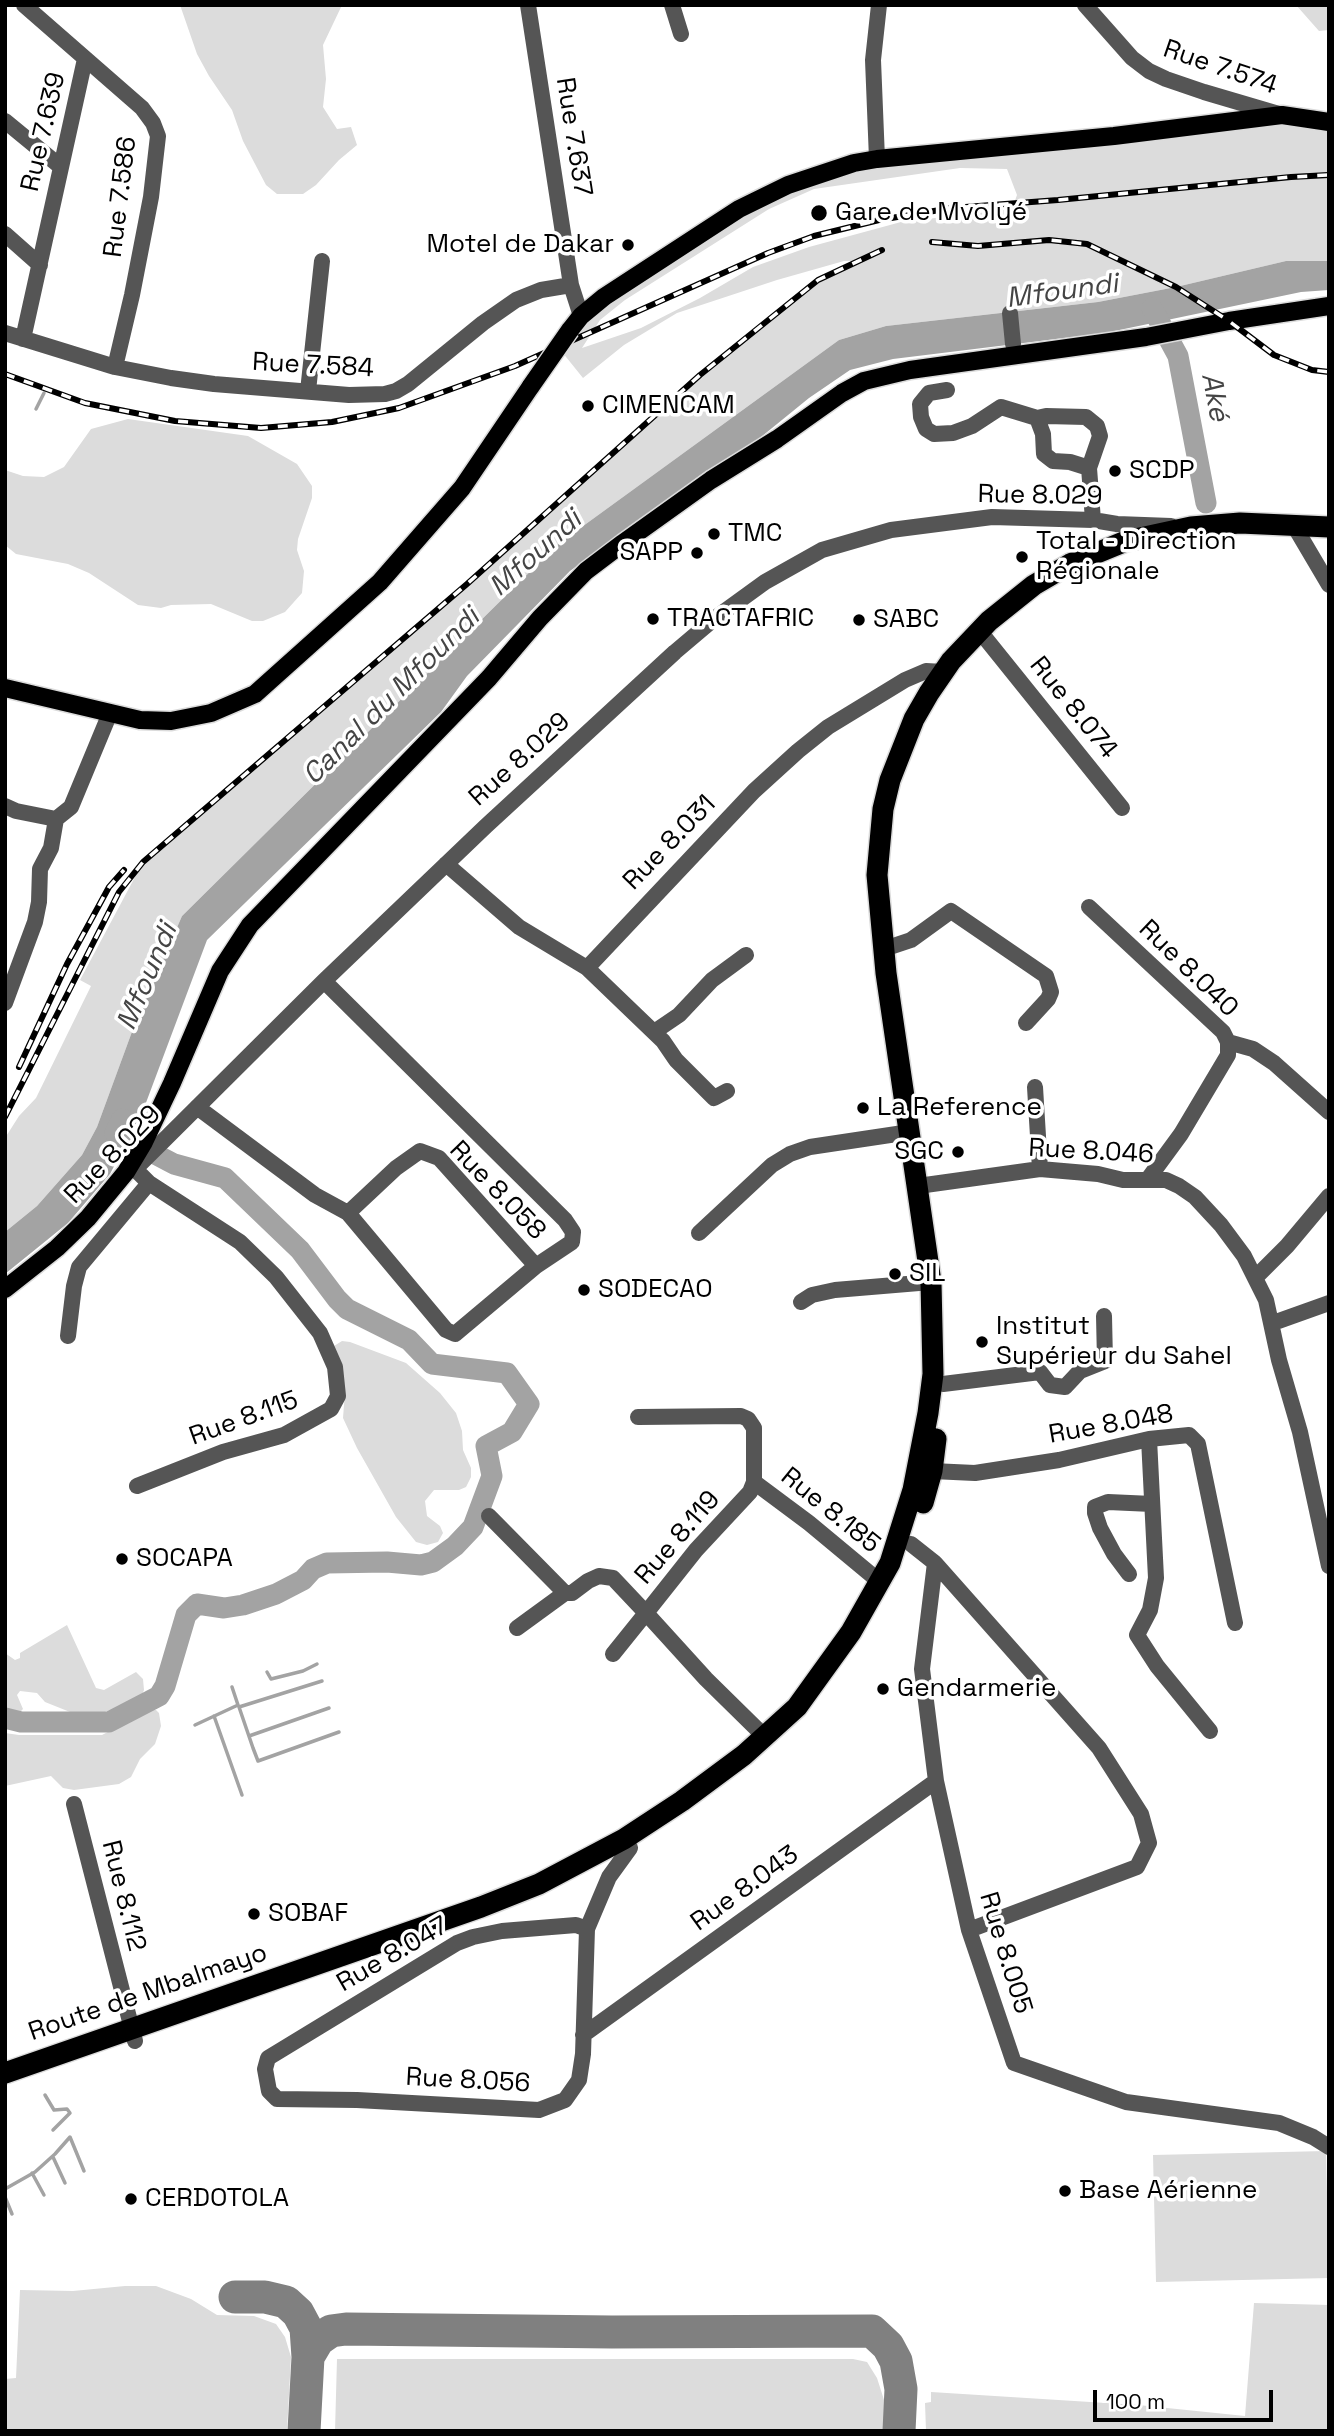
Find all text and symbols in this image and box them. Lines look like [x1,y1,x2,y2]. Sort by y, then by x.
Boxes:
street label: Rue 7.574 [1159,34,1281,102]
street label: Rue 7.639 [15,69,73,195]
street label: Rue 7.637 [548,75,598,199]
street label: Rue 7.586 [98,135,144,259]
place label: Gare de Mvolyé [835,197,1027,229]
marker: Gare de Mvolyé [809,203,829,223]
place label: Motel de Dakar [427,229,614,261]
marker: Motel de Dakar [620,237,636,253]
water label: Mfoundi [1004,268,1120,316]
street label: Rue 7.584 [251,347,375,385]
water label: Aké [1193,370,1235,424]
place label: CIMENCAM [602,390,735,422]
marker: CIMENCAM [580,398,596,414]
place label: SCDP [1129,455,1194,487]
marker: SCDP [1107,463,1123,479]
street label: Rue 8.029 [977,479,1103,513]
water label: Mfoundi [483,504,589,604]
place label: TMC [728,518,782,550]
marker: TMC [706,526,722,542]
place label: Total - Direction Régionale [1036,526,1236,588]
place label: SAPP [620,537,683,569]
marker: SAPP [689,545,705,561]
marker: Total - Direction Régionale [1014,549,1030,565]
water label: Canal du Mfoundi [297,602,487,792]
place label: TRACTAFRIC [667,603,814,635]
place label: SABC [873,604,939,636]
marker: TRACTAFRIC [645,611,661,627]
marker: SABC [851,612,867,628]
street label: Rue 8.074 [1022,651,1124,765]
street label: Rue 8.029 [463,707,577,813]
street label: Rue 8.031 [617,789,723,897]
street label: Rue 8.040 [1132,914,1244,1024]
water label: Mfoundi [111,919,185,1035]
place label: La Reference [877,1092,1042,1124]
street label: Rue 8.029 [58,1099,168,1211]
marker: La Reference [855,1100,871,1116]
street label: Rue 8.046 [1027,1133,1155,1171]
street label: Rue 8.058 [442,1135,552,1247]
place label: SGC [894,1136,944,1168]
marker: SGC [950,1144,966,1160]
place label: SIL [909,1258,945,1290]
marker: SIL [887,1266,903,1282]
place label: SODECAO [598,1274,713,1306]
marker: SODECAO [576,1282,592,1298]
place label: Institut Supérieur du Sahel [996,1311,1232,1372]
marker: Institut Supérieur du Sahel [974,1334,990,1350]
street label: Rue 8.115 [185,1385,303,1453]
street label: Rue 8.048 [1046,1399,1176,1451]
street label: Rue 8.185 [774,1462,886,1560]
street label: Rue 8.119 [629,1485,727,1591]
place label: SOCAPA [136,1543,233,1575]
marker: SOCAPA [114,1551,130,1567]
place label: Gendarmerie [897,1673,1056,1705]
marker: Gendarmerie [875,1681,891,1697]
street label: Rue 8.112 [94,1837,152,1955]
street label: Rue 8.043 [685,1840,805,1938]
street label: Rue 8.005 [972,1888,1038,2018]
place label: SOBAF [268,1898,348,1930]
marker: SOBAF [246,1906,262,1922]
street label: Rue 8.047 [332,1911,454,1999]
street label: Route de Mbalmayo [25,1938,271,2048]
street label: Rue 8.056 [405,2062,531,2100]
place label: Base Aérienne [1079,2175,1257,2207]
place label: CERDOTOLA [145,2183,289,2215]
marker: Base Aérienne [1057,2183,1073,2199]
marker: CERDOTOLA [123,2191,139,2207]
scale bar [1096,2376,1276,2420]
text: 100 m [1106,2388,1165,2415]

